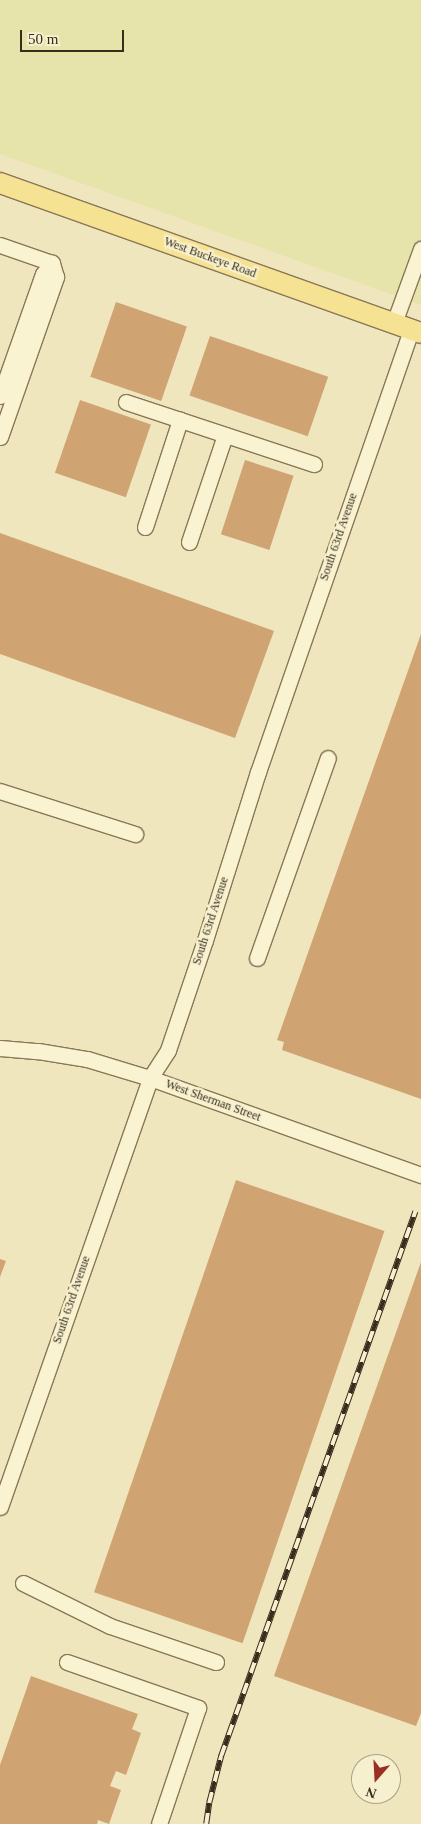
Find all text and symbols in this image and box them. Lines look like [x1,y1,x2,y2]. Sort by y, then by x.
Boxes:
scale bar [22,20,126,52]
text: 50 m [28,31,58,47]
street label: West Buckeye Road [162,235,258,281]
street label: South 63rd Avenue [317,491,361,583]
street label: South 63rd Avenue [190,875,232,967]
street label: West Sherman Street [163,1077,263,1125]
street label: South 63rd Avenue [50,1254,94,1346]
north arrow [351,1754,401,1804]
text: N [364,1784,379,1801]

